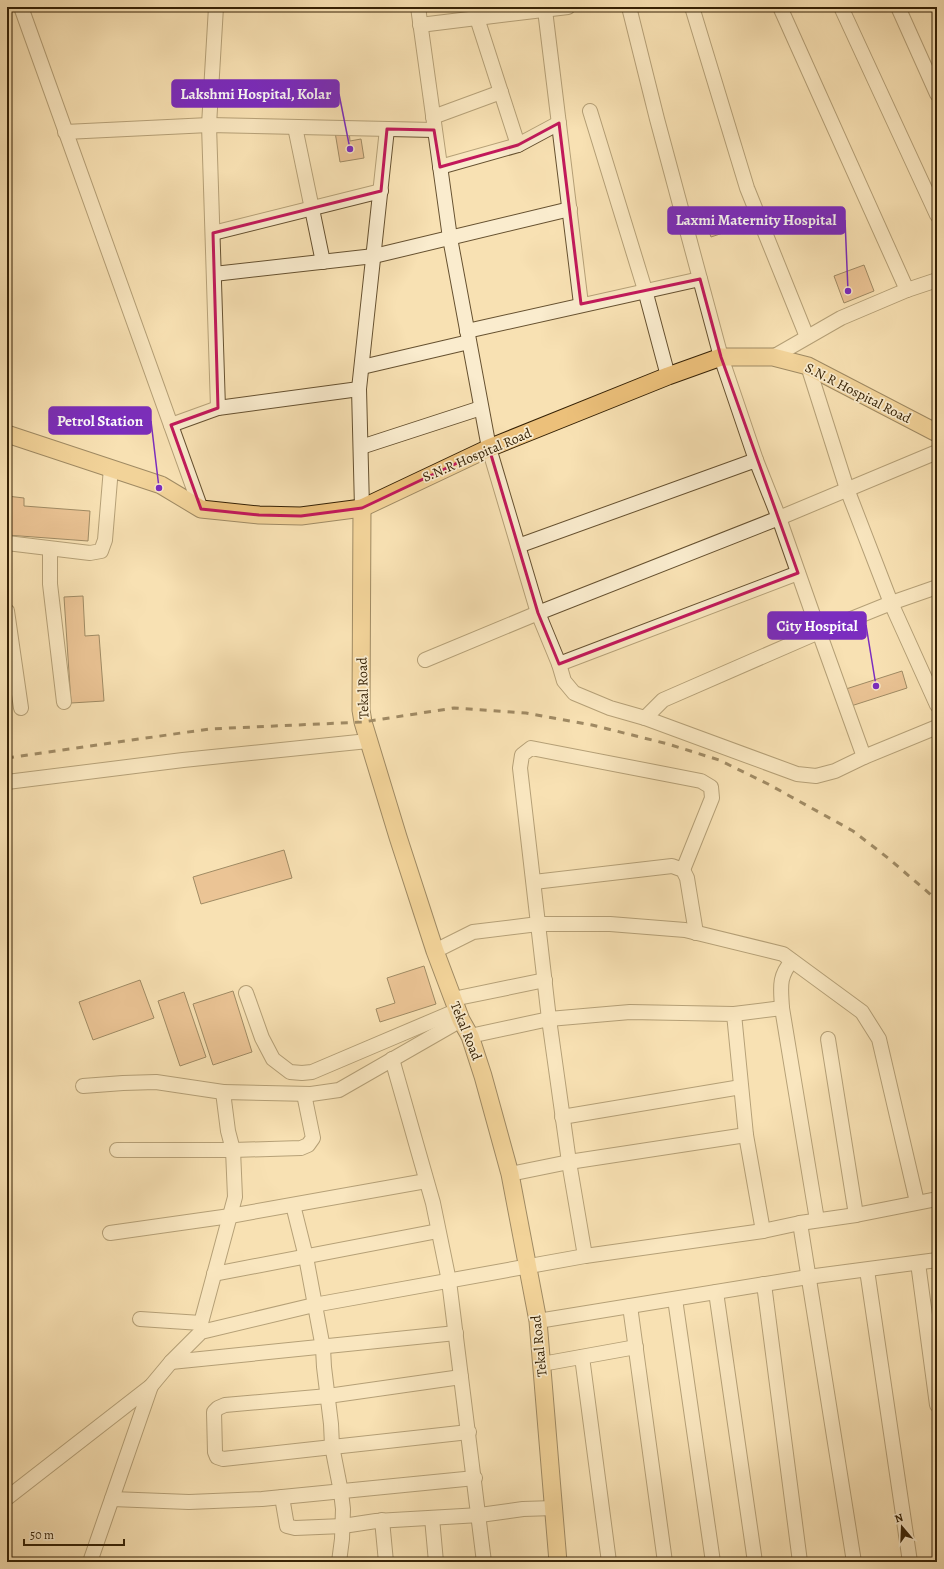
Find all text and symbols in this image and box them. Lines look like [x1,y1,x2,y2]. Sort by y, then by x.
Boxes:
callout: Lakshmi Hospital, Kolar [172,80,339,107]
text: Lakshmi Hospital, Kolar [181,84,331,104]
callout: Laxmi Maternity Hospital [668,207,845,234]
text: Laxmi Maternity Hospital [676,210,836,230]
street label: S.N.R Hospital Road [802,358,915,428]
callout: Petrol Station [49,407,151,434]
text: Petrol Station [57,411,144,431]
street label: S.N.R Hospital Road [420,423,535,487]
callout: City Hospital [768,612,866,639]
text: City Hospital [776,616,858,636]
street label: Tekal Road [352,656,374,719]
street label: Tekal Road [446,999,487,1064]
street label: Tekal Road [526,1314,552,1378]
north arrow [882,1507,922,1547]
text: N [893,1510,905,1526]
scale bar [24,1521,124,1547]
text: 50 m [30,1527,54,1543]

